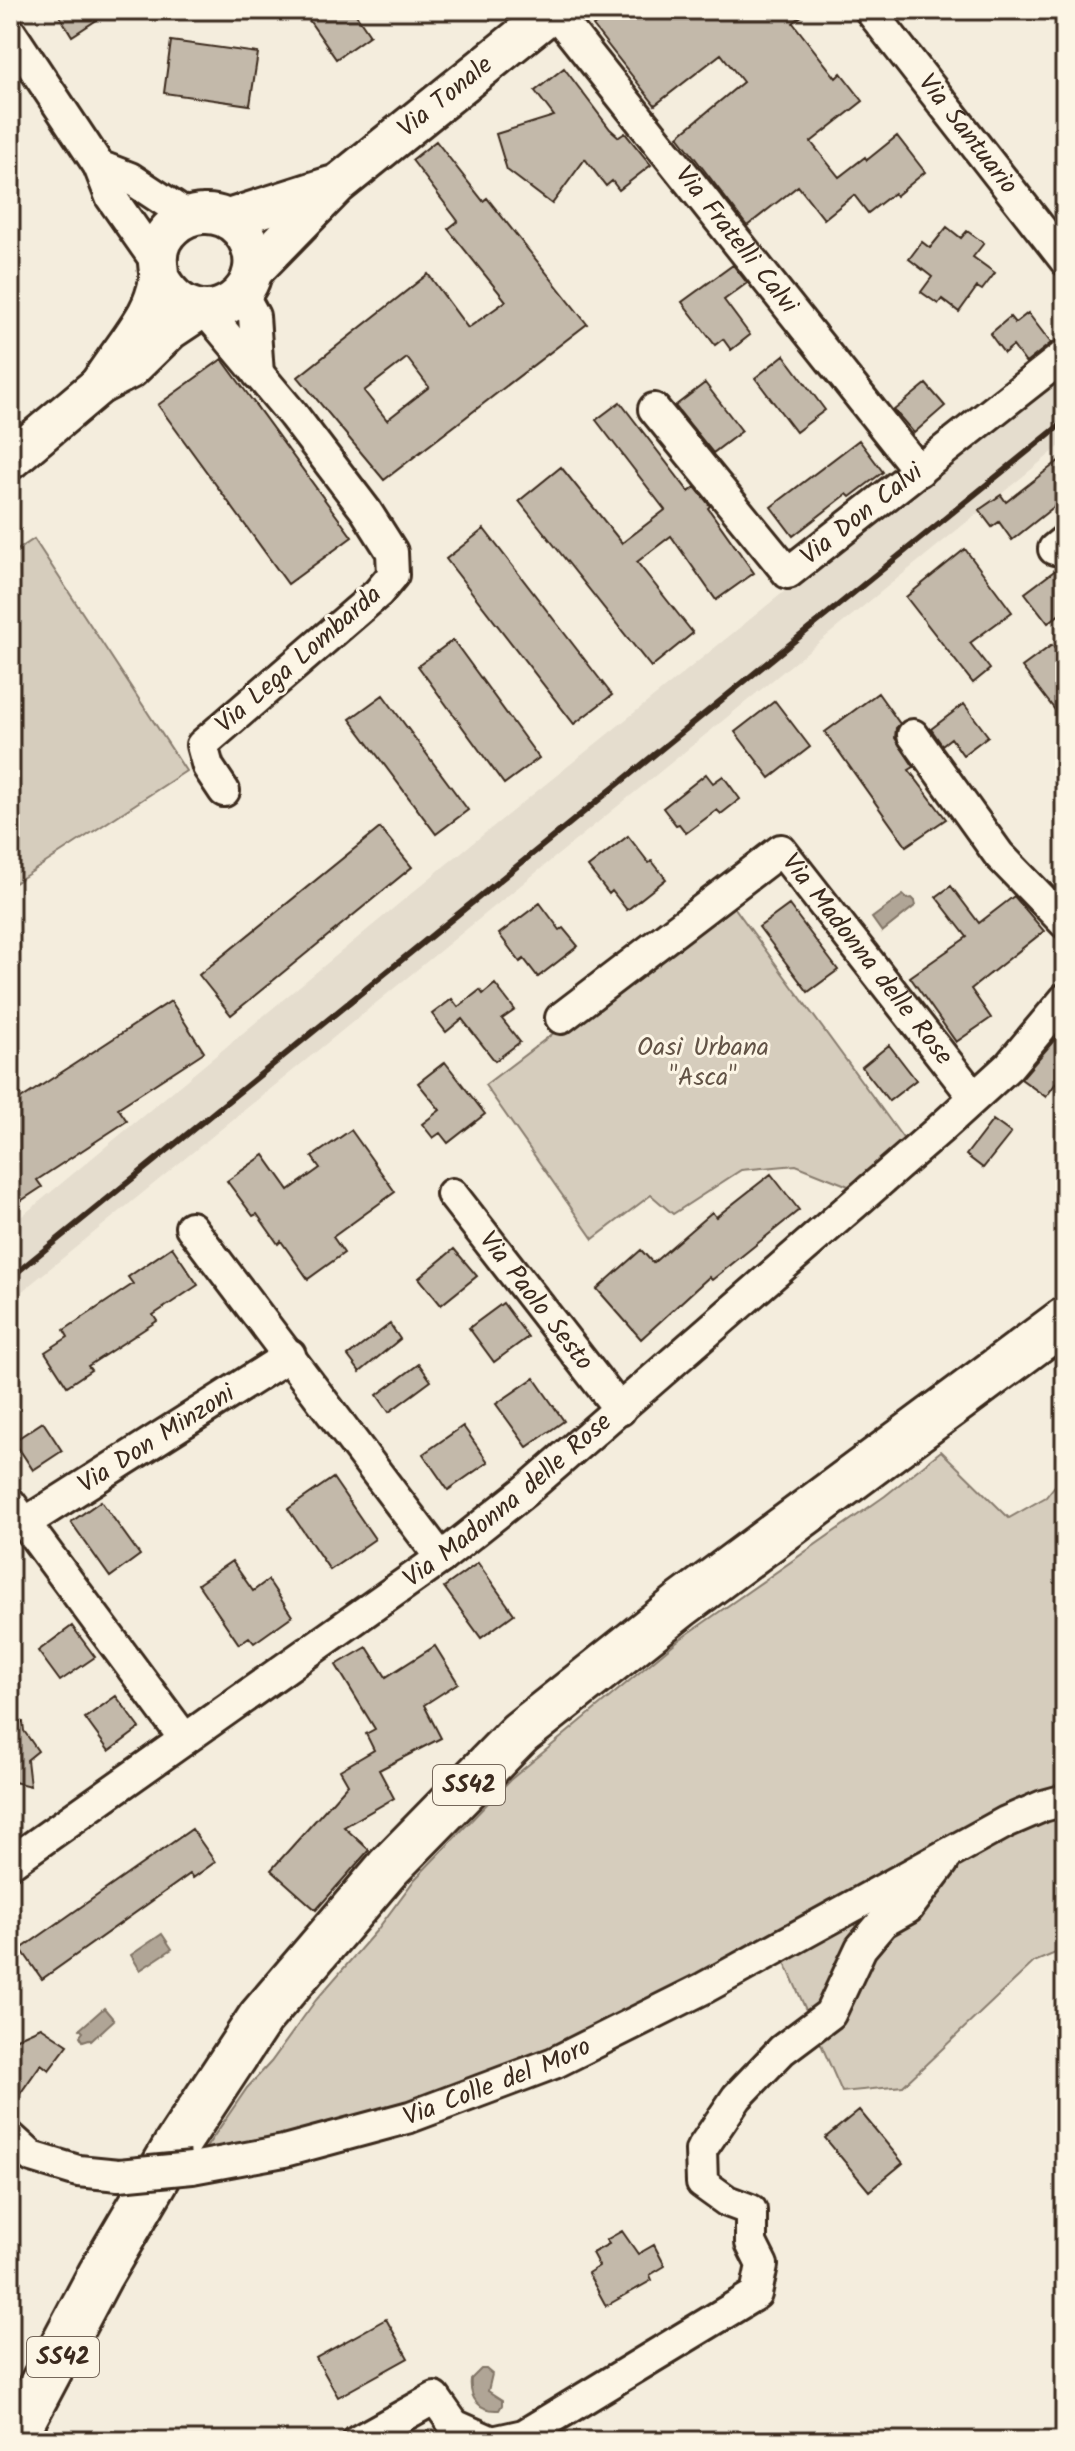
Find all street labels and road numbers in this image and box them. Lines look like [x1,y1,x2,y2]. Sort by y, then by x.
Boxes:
street label: Via Tonale [389,45,503,149]
street label: Via Santuario [906,65,1028,204]
street label: Via Fratelli Calvi [664,157,809,325]
street label: Via Don Calvi [791,452,934,577]
street label: Via Lega Lombarda [206,575,392,745]
street label: Via Madonna delle Rose [770,844,963,1075]
street label: Via Paolo Sesto [467,1222,604,1380]
street label: Via Don Minzoni [70,1373,245,1505]
street label: Via Madonna delle Rose [395,1402,622,1599]
road number: SS42 [433,1765,505,1805]
street label: Via Colle del Moro [397,2026,599,2139]
road number: SS42 [27,2337,99,2377]

